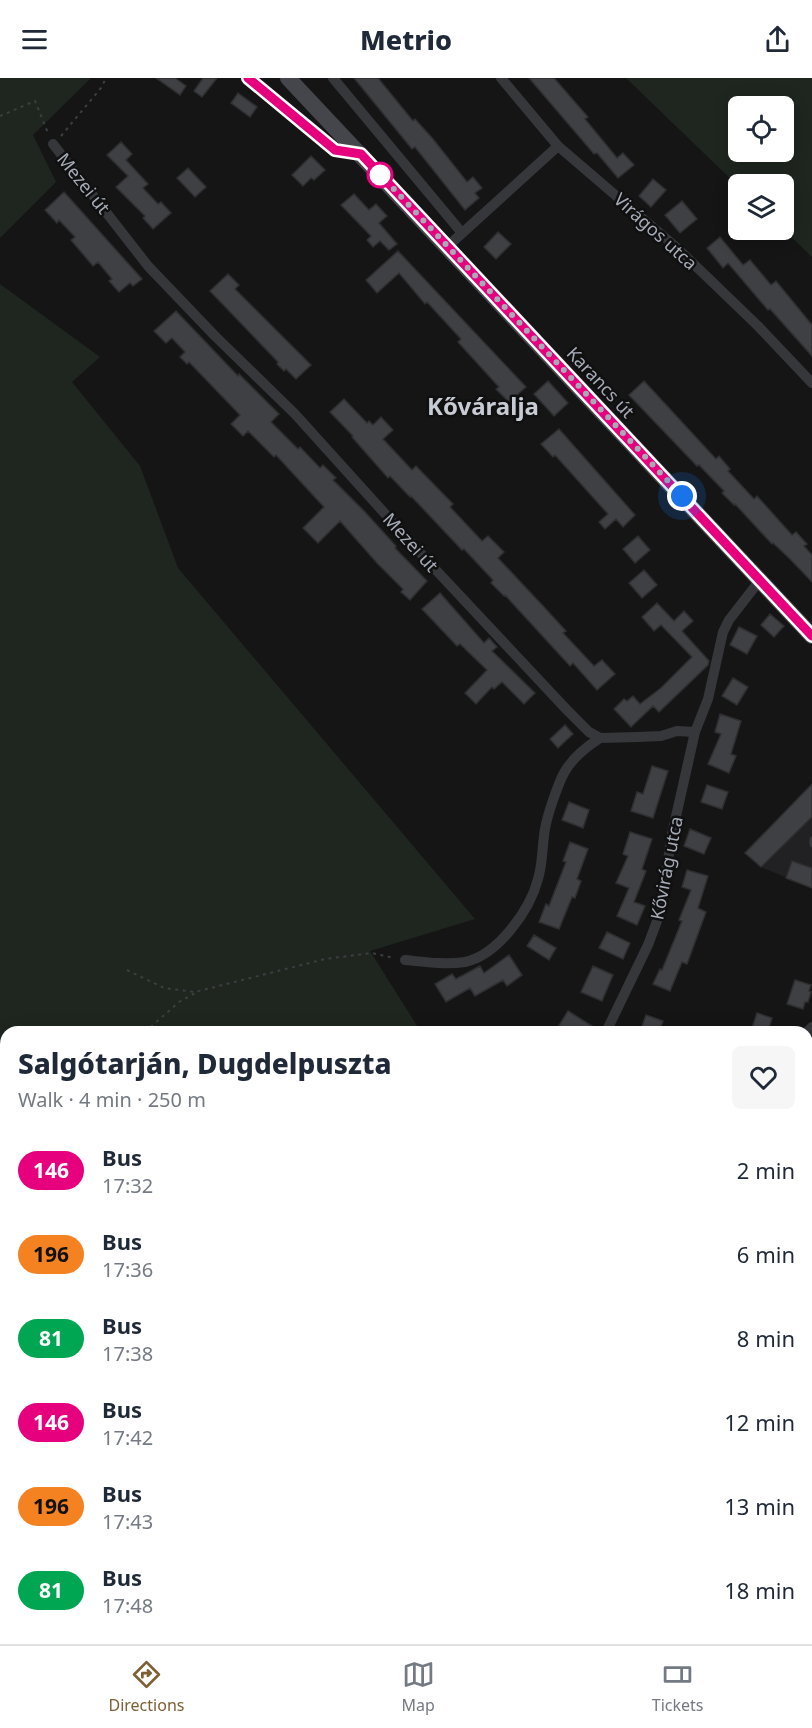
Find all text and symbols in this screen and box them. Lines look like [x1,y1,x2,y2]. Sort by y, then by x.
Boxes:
text: Metrio [360,21,452,58]
icon: menu [18,23,51,56]
icon: share [761,23,794,56]
map controls [728,96,794,240]
button: locate [728,96,794,162]
street label: Mezei út [52,148,116,219]
unlabelled marker [367,162,393,188]
button: layers [728,174,794,240]
street label: Virágos utca [609,187,703,275]
street label: Karancs út [562,341,640,423]
district label: Kőváralja [427,389,539,422]
your location [667,481,697,511]
street label: Mezei út [378,507,444,577]
street label: Kővirág utca [644,814,688,922]
text: Salgótarján, Dugdelpuszta [18,1044,392,1082]
button: heart [732,1046,795,1109]
text: Walk · 4 min · 250 m [18,1086,206,1113]
text: Bus [102,1142,142,1172]
text: 2 min [737,1155,795,1185]
text: 146 [33,1156,69,1184]
text: 17:32 [102,1172,153,1199]
text: Bus [102,1226,142,1256]
text: 6 min [737,1239,795,1269]
text: 196 [33,1240,69,1268]
text: 17:36 [102,1256,153,1283]
text: Bus [102,1310,142,1340]
text: 8 min [737,1323,795,1353]
text: 81 [39,1324,63,1352]
text: 17:38 [102,1340,153,1367]
text: Bus [102,1394,142,1424]
text: 12 min [724,1407,795,1437]
text: 146 [33,1408,69,1436]
text: 17:42 [102,1424,153,1451]
text: Bus [102,1478,142,1508]
text: 13 min [724,1491,795,1521]
text: 196 [33,1492,69,1520]
text: 17:43 [102,1508,153,1535]
text: Bus [102,1562,142,1592]
text: 18 min [724,1575,795,1605]
text: 81 [39,1576,63,1604]
text: 17:48 [102,1592,153,1619]
tab: Directions [109,1658,184,1716]
tab: Map [401,1658,435,1716]
tab: Tickets [652,1658,703,1716]

